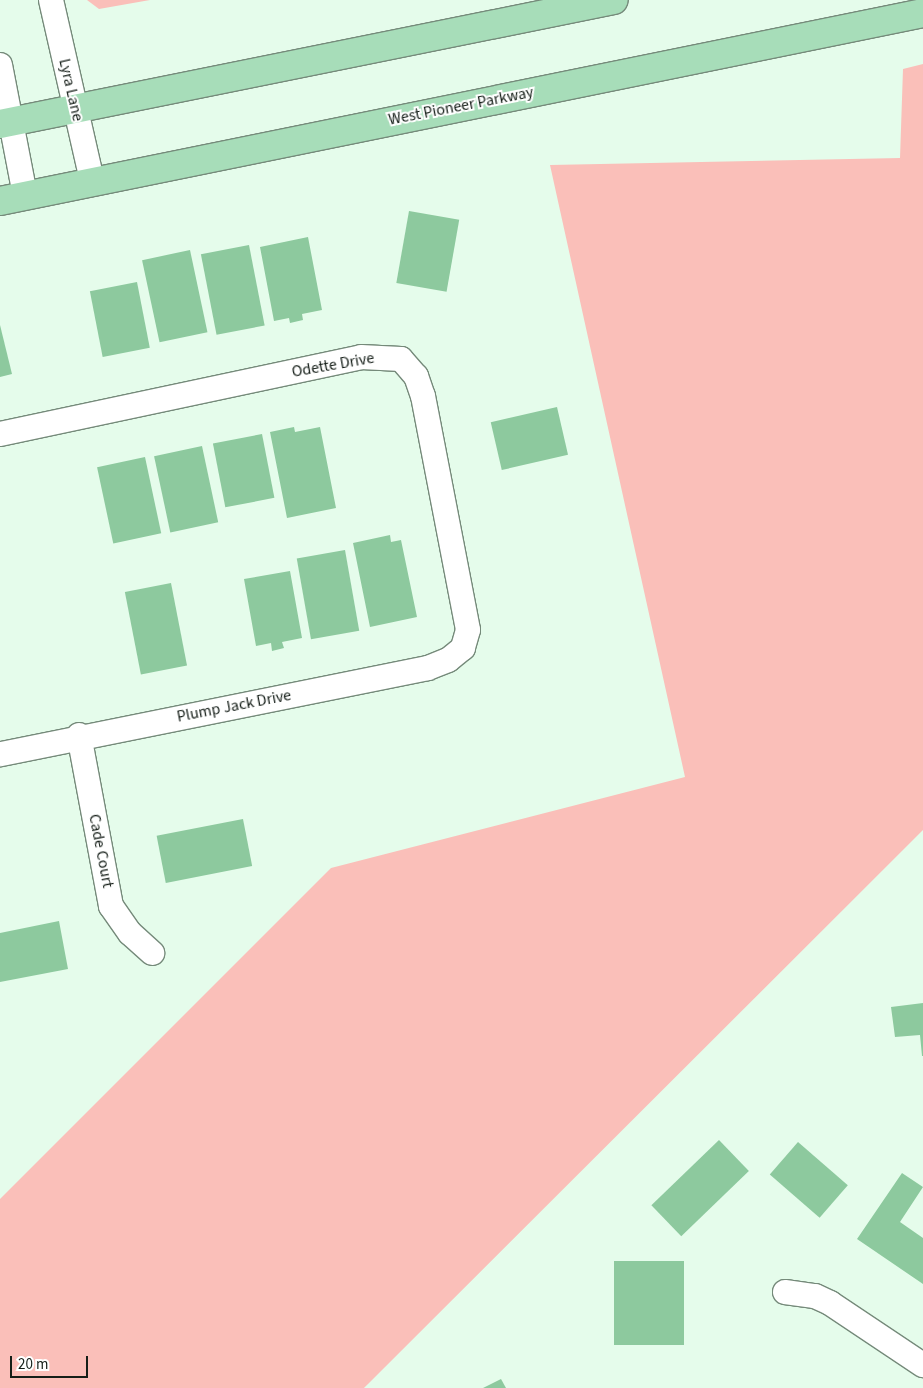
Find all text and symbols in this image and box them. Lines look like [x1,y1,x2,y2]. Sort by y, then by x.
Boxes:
street label: Lyra Lane [54,57,88,123]
street label: West Pioneer Parkway [387,83,535,129]
street label: Odette Drive [290,348,376,382]
street label: Plump Jack Drive [175,686,293,726]
street label: Cade Court [84,813,118,889]
scale bar [12,1346,90,1378]
text: 20 m [18,1354,48,1375]

